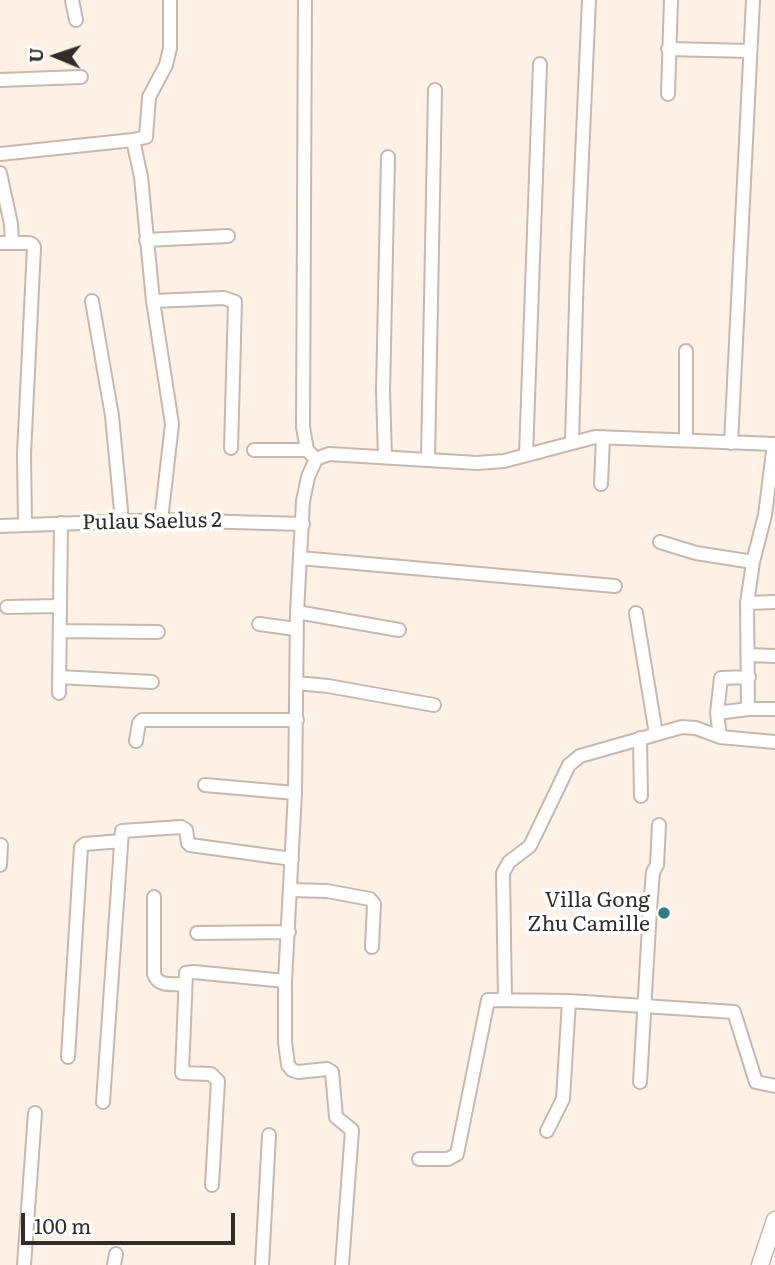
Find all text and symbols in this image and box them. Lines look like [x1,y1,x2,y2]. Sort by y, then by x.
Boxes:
north arrow [21,21,91,91]
text: U [21,47,49,63]
street label: Pulau Saelus 2 [82,508,222,536]
place label: Villa Gong Zhu Camille [528,888,650,938]
marker: Villa Gong Zhu Camille [656,905,672,921]
scale bar [24,1198,238,1242]
text: 100 m [34,1209,91,1240]

